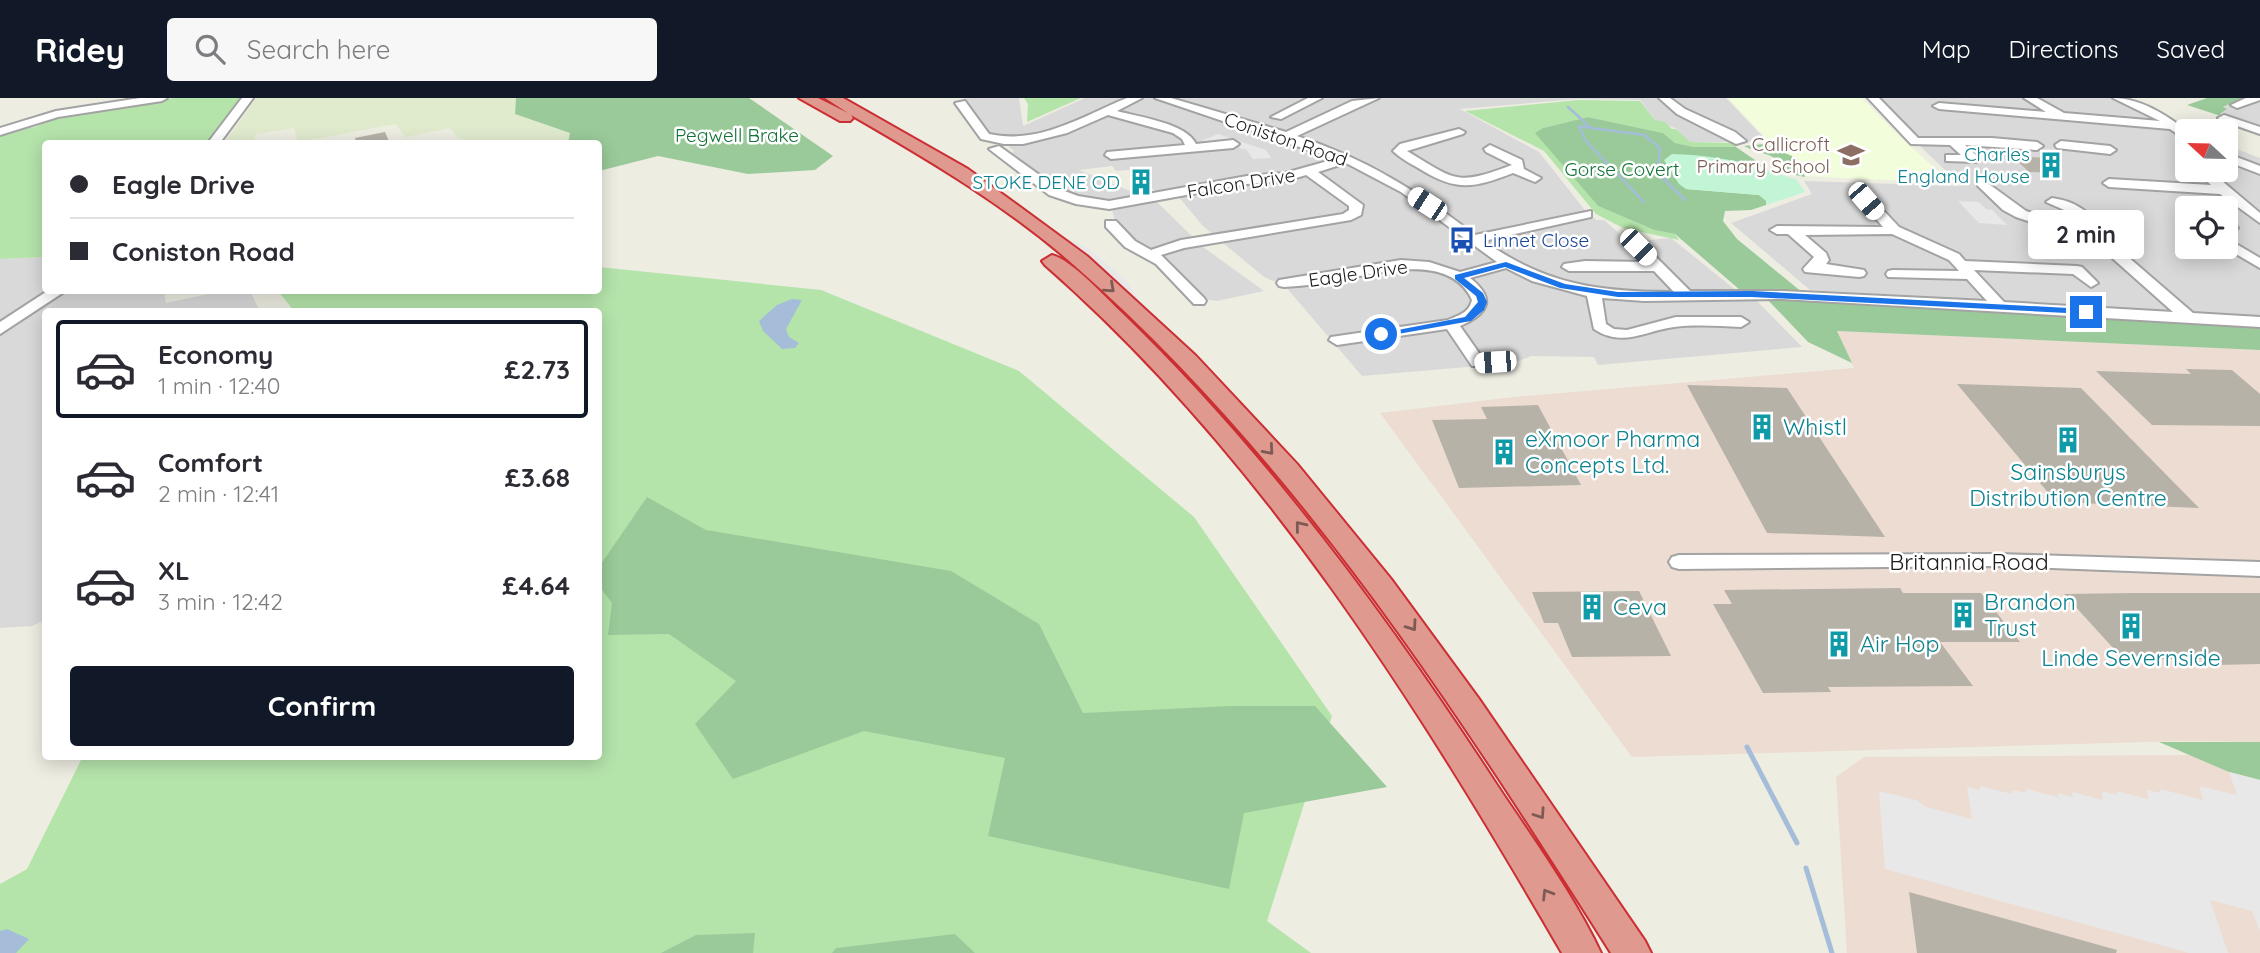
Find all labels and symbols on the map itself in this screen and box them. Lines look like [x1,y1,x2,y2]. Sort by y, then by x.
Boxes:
street label: Coniston Road [1221,107,1351,171]
north arrow [2175,119,2238,182]
park label: Pegwell Brake [675,123,799,147]
place label: Callicroft Primary School [1697,132,1830,178]
school or university icon: Callicroft Primary School [1836,140,1866,170]
place label: Charles England House [1897,142,2030,188]
building icon: Charles England House [2036,150,2066,180]
park label: Gorse Covert [1564,157,1680,181]
street label: Falcon Drive [1185,163,1297,203]
building icon: STOKE DENE OD [1126,167,1156,197]
place label: STOKE DENE OD [972,170,1120,194]
car [1845,178,1888,224]
car [1404,184,1451,224]
callout: 2 min [2028,211,2144,260]
bus stop icon: Linnet Close [1447,225,1477,255]
car [1616,225,1661,269]
place label: Linnet Close [1483,228,1589,252]
street label: Eagle Drive [1307,254,1409,292]
one-way arrow [1102,279,1115,292]
route end [2070,296,2102,328]
route start [1365,318,1397,350]
car [1474,350,1517,374]
building icon: Whistl [1747,412,1777,442]
place label: Whistl [1783,412,1847,441]
place label: eXmoor Pharma Concepts Ltd. [1525,424,1700,479]
building icon: Sainsburys Distribution Centre [2053,425,2083,455]
building icon: eXmoor Pharma Concepts Ltd. [1489,437,1519,467]
one-way arrow [1261,441,1273,454]
place label: Sainsburys Distribution Centre [1969,457,2167,512]
one-way arrow [1295,521,1308,533]
street label: Britannia Road [1889,547,2049,576]
place label: Brandon Trust [1984,587,2076,642]
building icon: Ceva [1577,592,1607,622]
place label: Ceva [1613,592,1667,621]
building icon: Brandon Trust [1948,600,1978,630]
building icon: Linde Severnside [2116,611,2146,641]
one-way arrow [1404,618,1416,631]
building icon: Air Hop [1824,629,1854,659]
place label: Air Hop [1860,629,1939,658]
place label: Linde Severnside [2041,643,2221,672]
one-way arrow [1532,806,1545,819]
one-way arrow [1542,889,1555,902]

